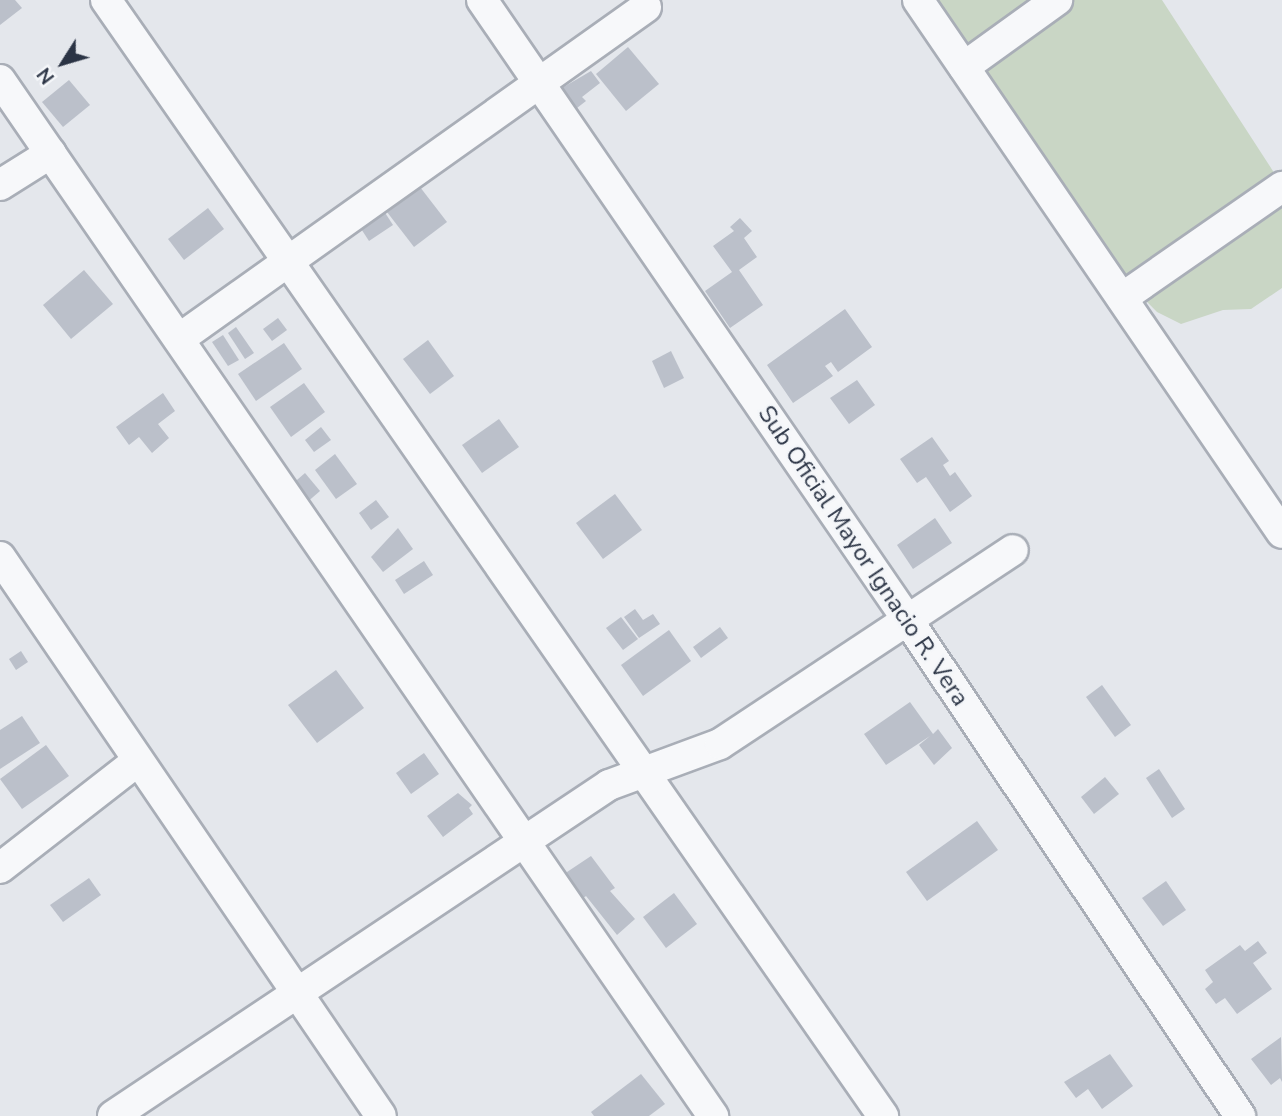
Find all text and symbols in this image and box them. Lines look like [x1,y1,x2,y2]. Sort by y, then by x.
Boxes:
north arrow [28,28,98,98]
text: N [32,62,61,89]
street label: Sub Oficial Mayor Ignacio R. Vera [752,400,974,712]

